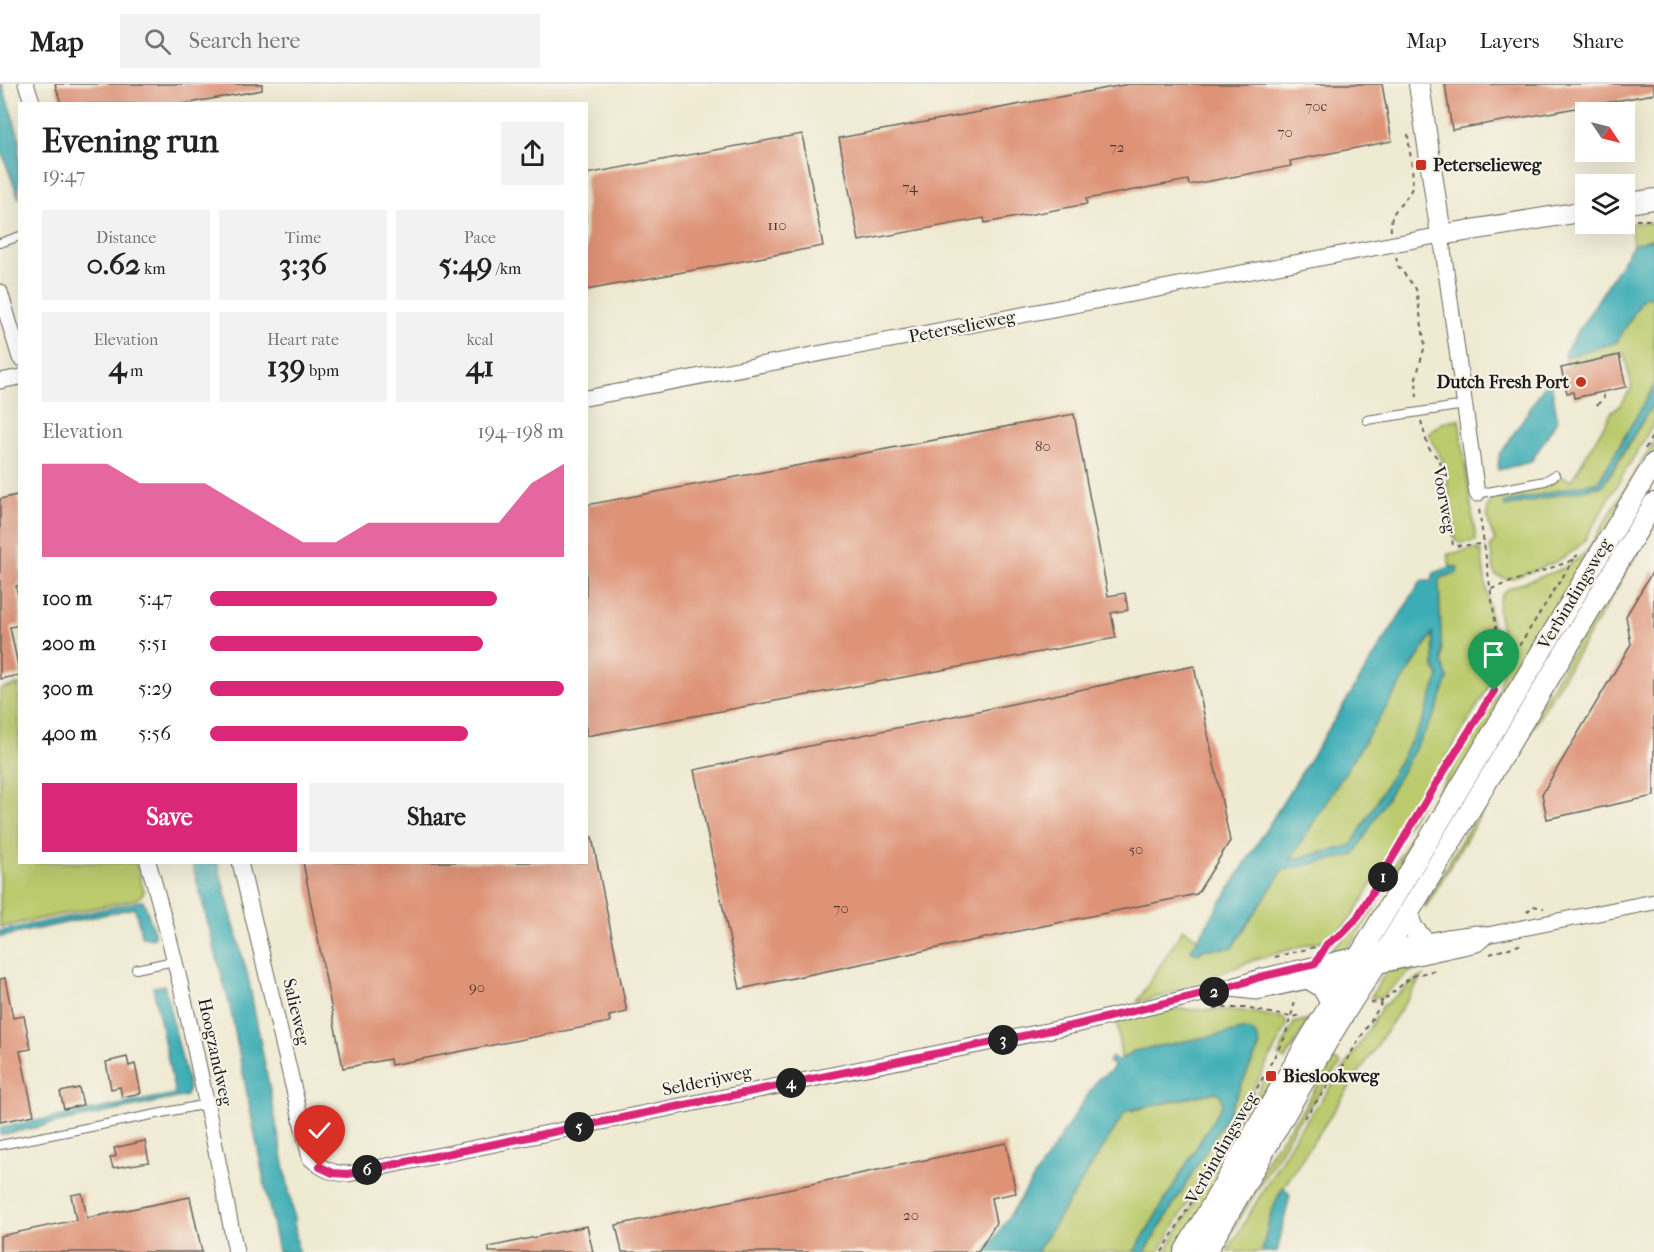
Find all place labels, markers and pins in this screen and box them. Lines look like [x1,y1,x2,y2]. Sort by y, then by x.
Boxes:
place label: Peterselieweg [1433,155,1543,176]
marker: Peterselieweg [1414,158,1428,172]
place label: Dutch Fresh Port [1437,372,1570,393]
marker: Dutch Fresh Port [1574,375,1588,389]
pin [1468,629,1519,691]
pin: 1 [1368,862,1398,892]
pin: 2 [1199,977,1229,1007]
pin: 3 [988,1025,1018,1055]
place label: Bieslookweg [1283,1066,1381,1087]
pin: 4 [776,1068,806,1098]
marker: Bieslookweg [1264,1069,1278,1083]
pin [294,1105,345,1167]
pin: 5 [564,1112,594,1142]
pin: 6 [352,1155,382,1185]

